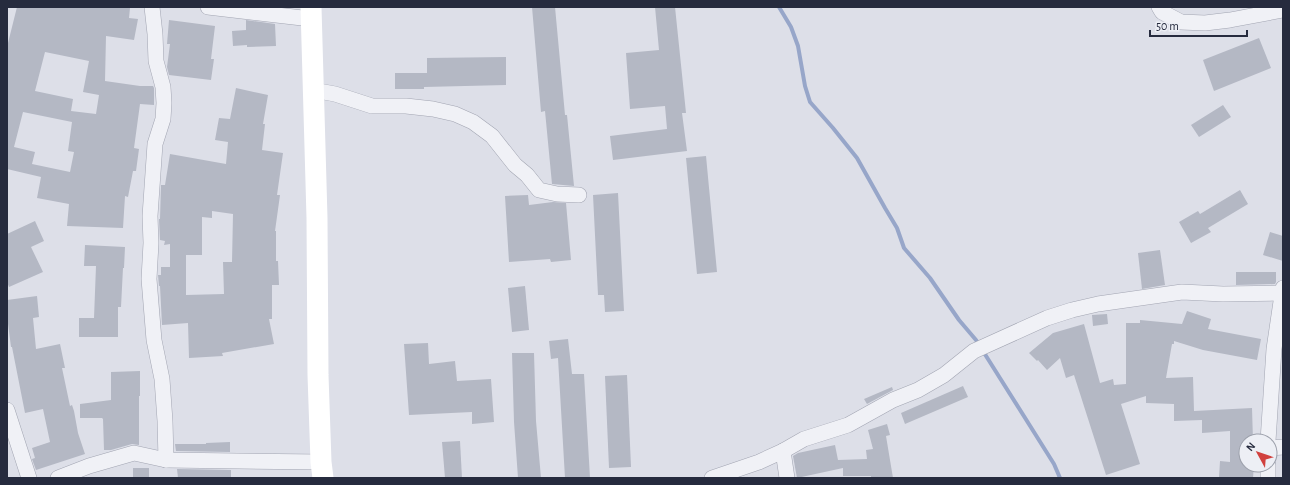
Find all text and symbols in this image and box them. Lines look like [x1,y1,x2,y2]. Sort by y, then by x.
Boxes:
scale bar [1150,12,1247,38]
text: 50 m [1156,20,1179,32]
north arrow [1238,433,1278,473]
text: N [1244,440,1257,453]

